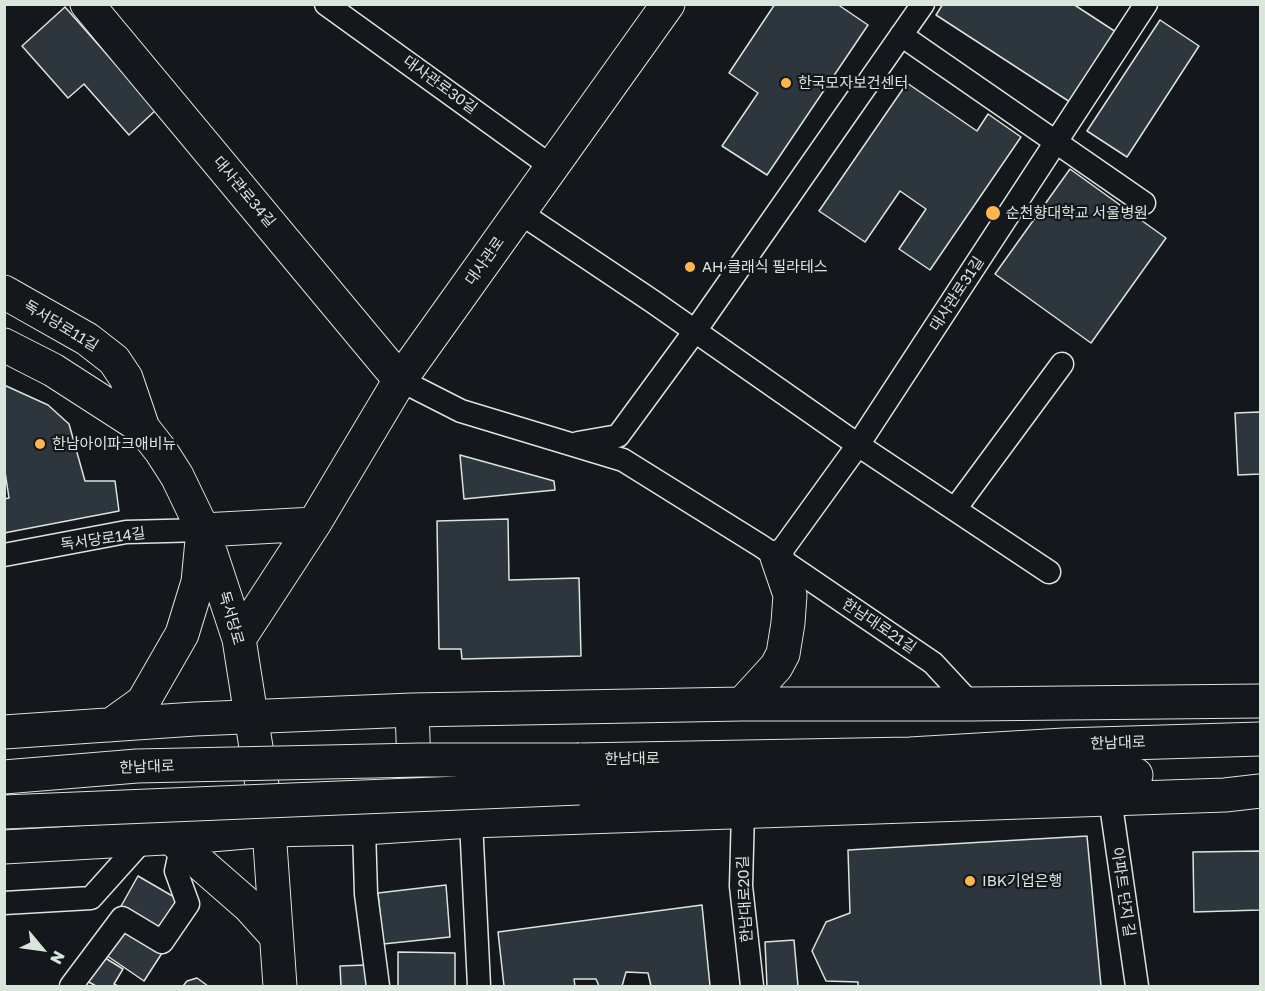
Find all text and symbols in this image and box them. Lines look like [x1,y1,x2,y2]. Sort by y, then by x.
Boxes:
street label: 대사관로30길 [399,52,481,118]
place label: 한국모자보건센터 [798,74,908,92]
marker: 한국모자보건센터 [779,76,793,90]
street label: 대사관로34길 [209,153,279,231]
marker: 순천향대학교 서울병원 [984,204,1002,222]
place label: 순천향대학교 서울병원 [1006,204,1148,222]
street label: 대사관로 [462,233,508,289]
street label: 대사관로31길 [926,253,988,335]
place label: AH 클래식 필라테스 [702,258,828,276]
marker: AH 클래식 필라테스 [683,260,697,274]
street label: 독서당로11길 [21,297,101,355]
place label: 한남아이파크애비뉴 [52,435,176,453]
marker: 한남아이파크애비뉴 [33,437,47,451]
street label: 독서당로14길 [59,524,147,554]
street label: 독서당로 [215,589,247,647]
street label: 한남대로21길 [839,595,919,657]
street label: 한남대로 [1090,733,1146,753]
street label: 한남대로 [604,750,660,768]
street label: 한남대로 [119,757,175,777]
street label: 아파트 단지 길 [1108,846,1138,938]
street label: 한남대로20길 [734,855,756,943]
place label: IBK기업은행 [982,872,1062,890]
marker: IBK기업은행 [963,874,977,888]
north arrow [12,919,72,979]
text: N [46,948,69,968]

